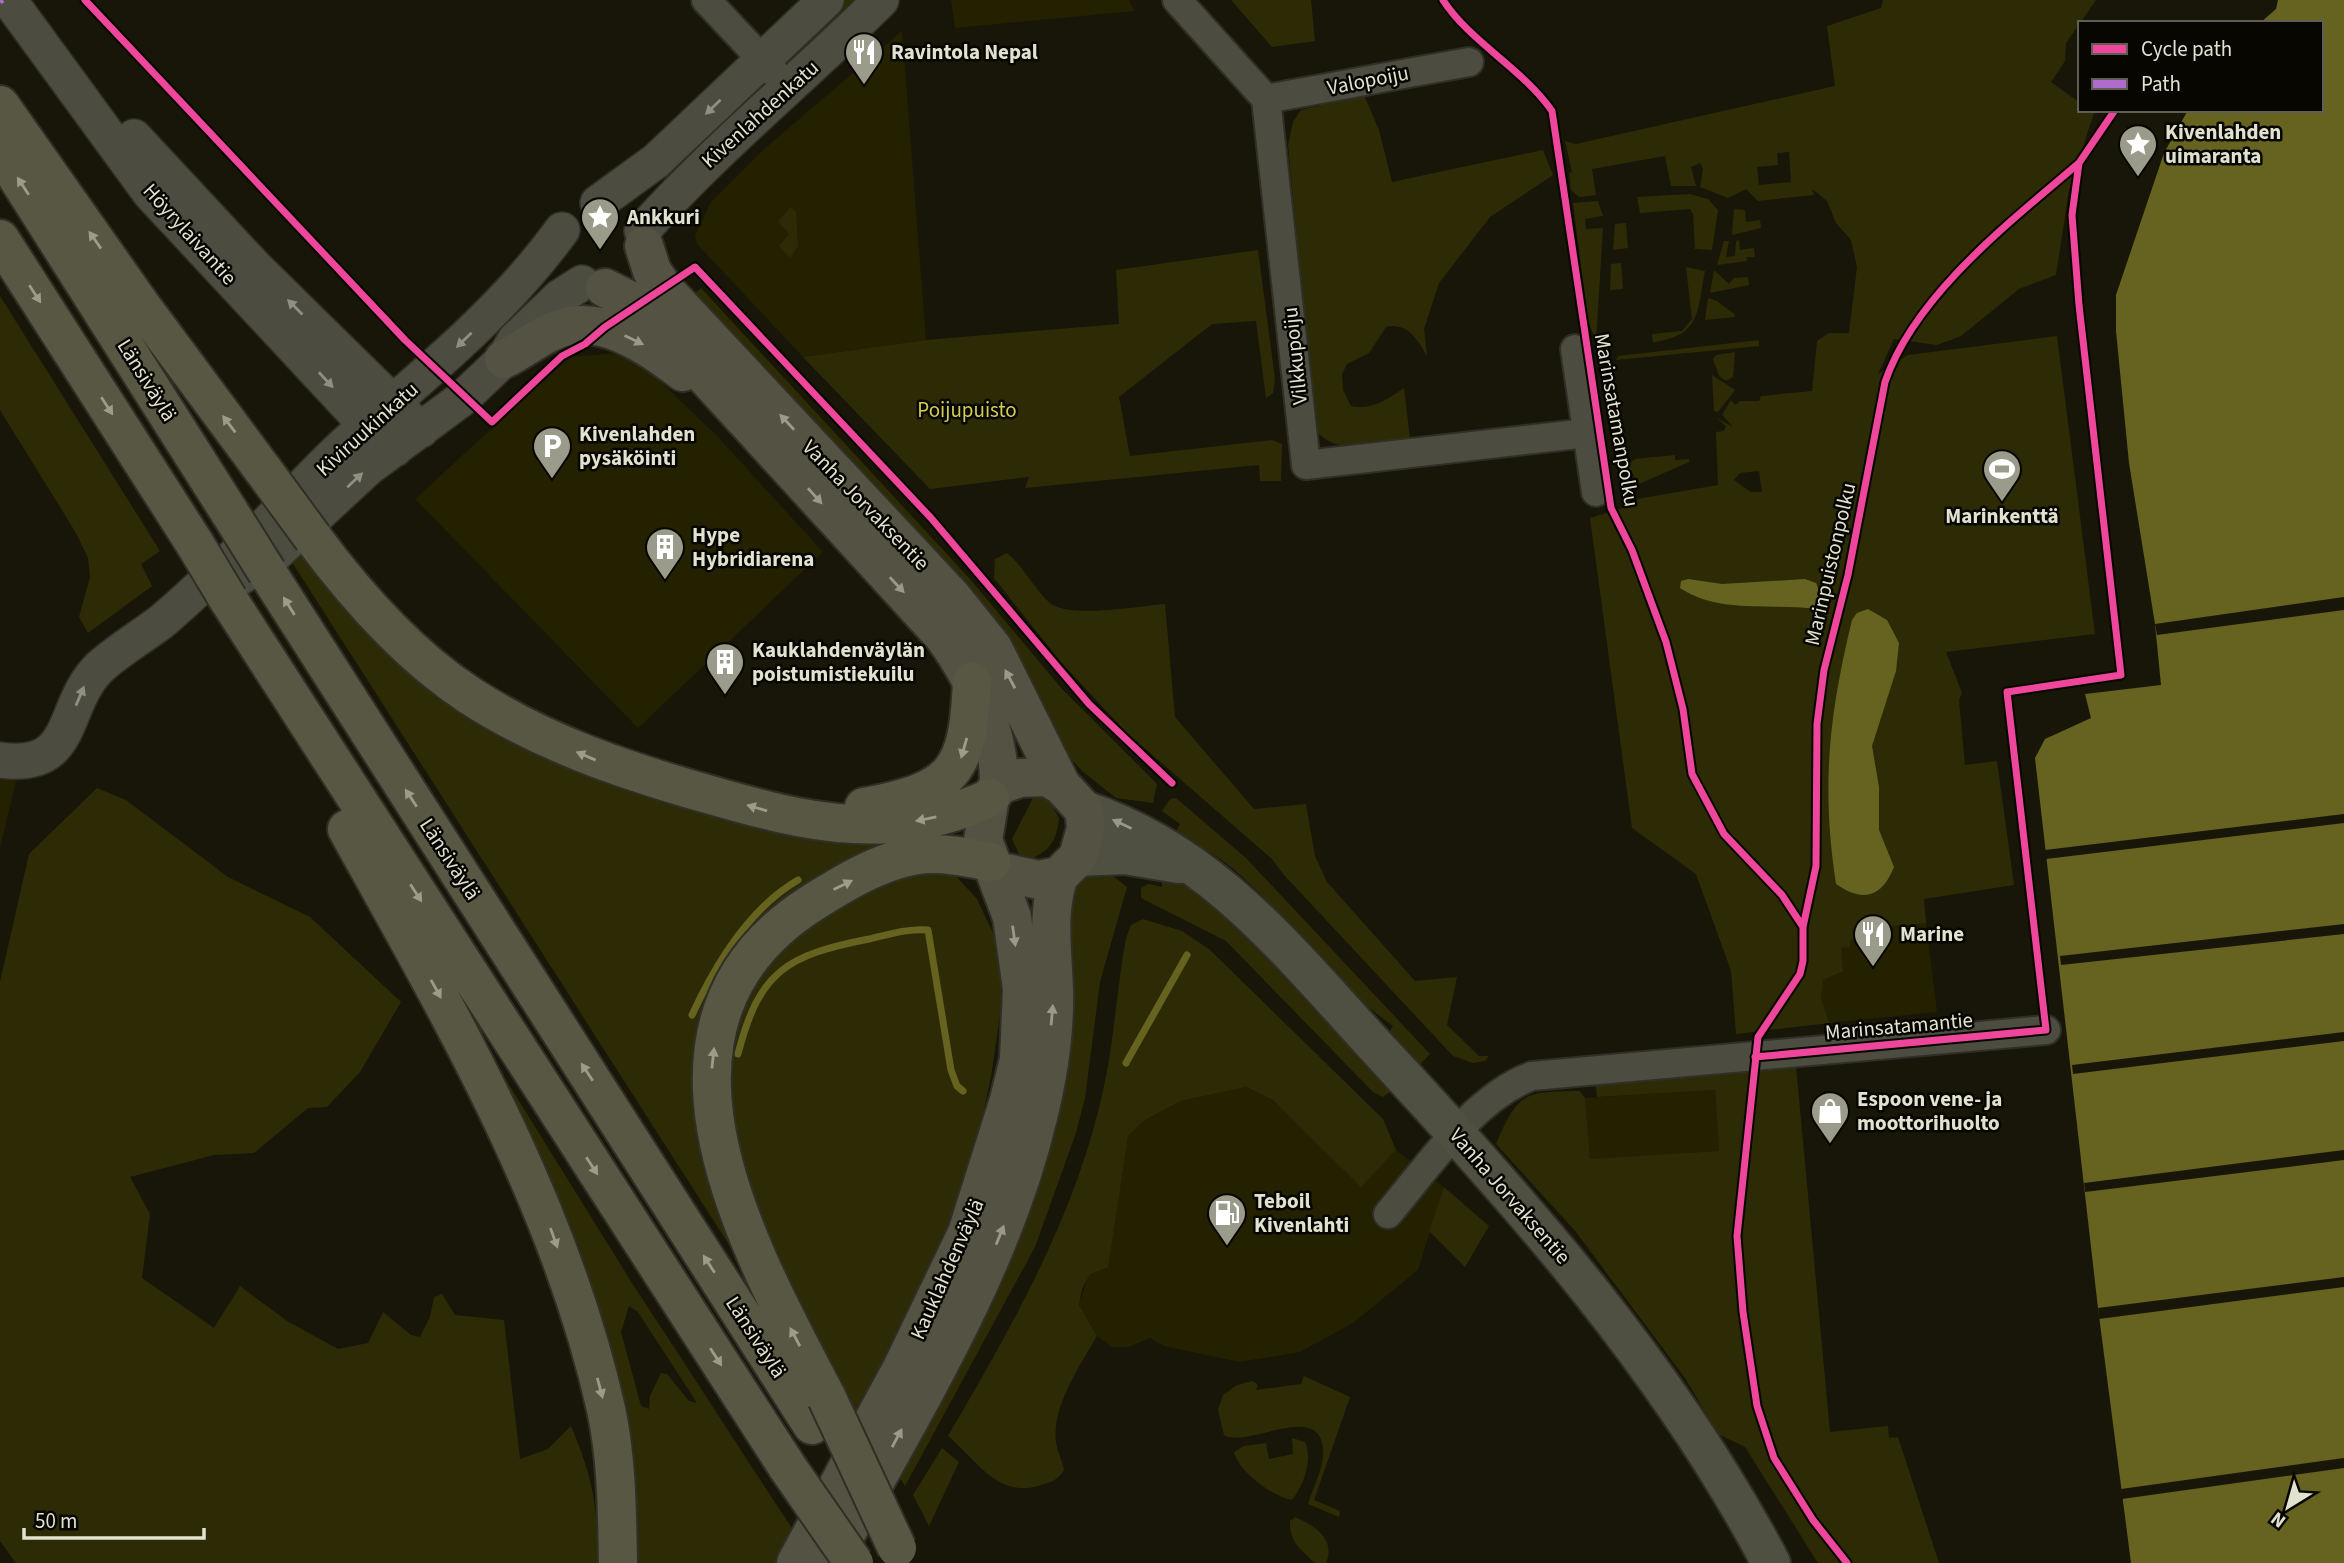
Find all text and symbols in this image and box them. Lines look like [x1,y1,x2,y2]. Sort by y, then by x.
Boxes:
legend [2078,21,2323,112]
restaurant icon: Ravintola Nepal [843,31,885,86]
text: Cycle path [2141,34,2232,64]
place label: Ravintola Nepal [891,37,1038,67]
street label: Kivenlahdenkatu [695,53,825,175]
street label: Valopoiju [1325,57,1411,103]
text: Path [2141,69,2181,99]
one-way arrow [705,98,722,115]
place label: Kivenlahden uimaranta [2165,117,2281,171]
place icon: Kivenlahden uimaranta [2117,123,2159,178]
one-way arrow [17,177,30,196]
street label: Höyrylaivantie [136,177,244,291]
place icon: Ankkuri [579,196,621,251]
place label: Ankkuri [626,202,700,232]
one-way arrow [88,231,102,249]
one-way arrow [28,285,42,303]
one-way arrow [287,300,304,316]
street label: Vilkkupoiju [1275,306,1315,406]
one-way arrow [456,331,473,347]
street label: Marinsatamanpolku [1587,331,1647,509]
street label: Länsiväylä [110,333,184,427]
one-way arrow [624,335,644,346]
one-way arrow [317,371,333,388]
street label: Kiviruukinkatu [309,375,425,483]
park label: Poijupuisto [917,395,1017,425]
one-way arrow [100,396,113,416]
one-way arrow [780,414,796,431]
one-way arrow [221,415,236,433]
place label: Kivenlahden pysäköinti [579,419,695,473]
parking icon: Kivenlahden pysäköinti [531,425,573,480]
street label: Vanha Jorvaksentie [796,433,936,577]
sports icon: Marinkenttä [1981,448,2023,503]
one-way arrow [346,472,364,488]
street label: Marinpuistonpolku [1797,480,1863,648]
one-way arrow [807,488,823,505]
place label: Marinkenttä [1945,501,2059,531]
place label: Hype Hybridiarena [692,520,814,574]
building icon: Hype Hybridiarena [644,526,686,581]
one-way arrow [889,576,905,594]
one-way arrow [282,597,295,616]
place label: Kauklahdenväylän poistumistiekuilu [752,635,925,689]
building icon: Kauklahdenväylän poistumistiekuilu [704,641,746,696]
one-way arrow [1005,669,1016,689]
one-way arrow [74,686,86,706]
one-way arrow [958,738,969,760]
one-way arrow [575,750,596,761]
one-way arrow [404,789,418,807]
one-way arrow [745,802,767,813]
street label: Länsiväylä [412,812,488,906]
one-way arrow [915,814,937,825]
one-way arrow [1112,818,1132,829]
one-way arrow [833,879,853,891]
one-way arrow [409,883,422,902]
restaurant icon: Marine [1852,913,1894,968]
place label: Marine [1900,919,1964,949]
one-way arrow [1009,926,1020,948]
one-way arrow [430,979,442,998]
one-way arrow [1047,1004,1058,1026]
street label: Marinsatamantie [1824,1005,1974,1047]
one-way arrow [708,1046,719,1068]
one-way arrow [580,1063,594,1081]
place label: Espoon vene- ja moottorihuolto [1857,1084,2002,1138]
shop icon: Espoon vene- ja moottorihuolto [1809,1090,1851,1145]
street label: Vanha Jorvaksentie [1442,1121,1578,1271]
one-way arrow [586,1156,599,1176]
place label: Teboil Kivenlahti [1254,1186,1349,1240]
fuel station icon: Teboil Kivenlahti [1206,1192,1248,1247]
street label: Kauklahdenväylä [903,1194,991,1344]
one-way arrow [994,1225,1005,1246]
one-way arrow [549,1228,560,1249]
one-way arrow [703,1254,716,1273]
street label: Länsiväylä [718,1290,794,1384]
one-way arrow [790,1327,801,1347]
one-way arrow [710,1347,723,1367]
one-way arrow [595,1378,606,1400]
one-way arrow [891,1428,903,1448]
north arrow [2253,1472,2323,1542]
scale bar [24,1496,205,1540]
text: N [2265,1505,2292,1534]
text: 50 m [35,1506,77,1536]

